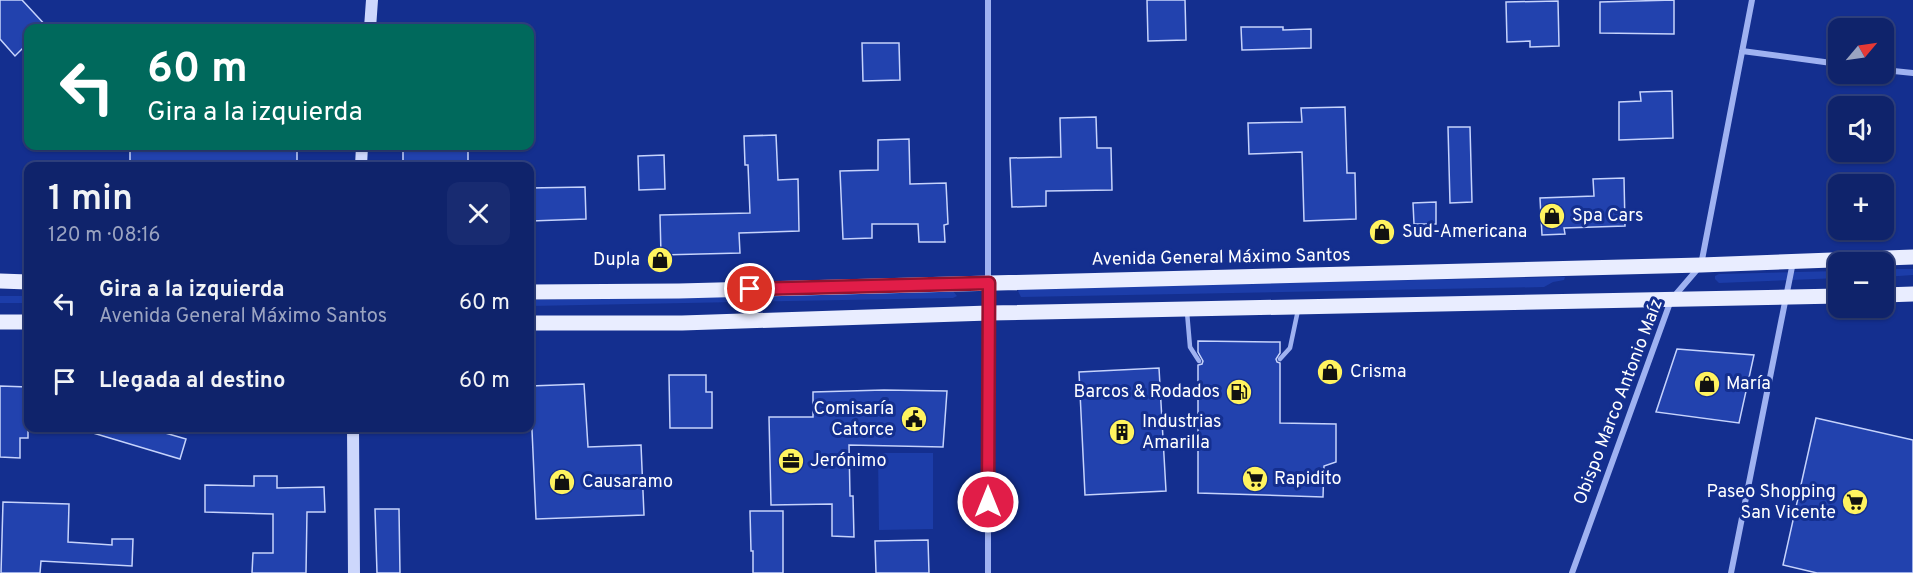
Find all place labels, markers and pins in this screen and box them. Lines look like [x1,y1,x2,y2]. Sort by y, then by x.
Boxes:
shop icon: Spa Cars [1537,201,1567,231]
place label: Spa Cars [1572,205,1644,228]
shop icon: Sud-Americana [1367,217,1397,247]
place label: Sud-Americana [1402,221,1527,244]
shop icon: Dupla [645,245,675,275]
place label: Dupla [593,249,640,272]
pin [724,263,775,314]
shop icon: Crisma [1315,357,1345,387]
place label: Crisma [1350,361,1406,384]
shop icon: María [1692,369,1722,399]
place label: María [1726,373,1771,396]
fuel station icon: Barcos & Rodados [1224,377,1254,407]
place label: Barcos & Rodados [1074,381,1220,404]
place label: Comisaría Catorce [813,398,894,442]
public building icon: Comisaría Catorce [899,404,929,434]
place label: Industrias Amarilla [1142,411,1221,455]
building icon: Industrias Amarilla [1107,417,1137,447]
office icon: Jerónimo [776,446,806,476]
place label: Jerónimo [810,450,887,473]
supermarket icon: Rapidito [1240,464,1270,494]
shop icon: Causaramo [547,467,577,497]
place label: Rapidito [1274,468,1342,491]
place label: Causaramo [582,471,673,494]
place label: Paseo Shopping San Vicente [1707,481,1836,525]
supermarket icon: Paseo Shopping San Vicente [1840,487,1870,517]

